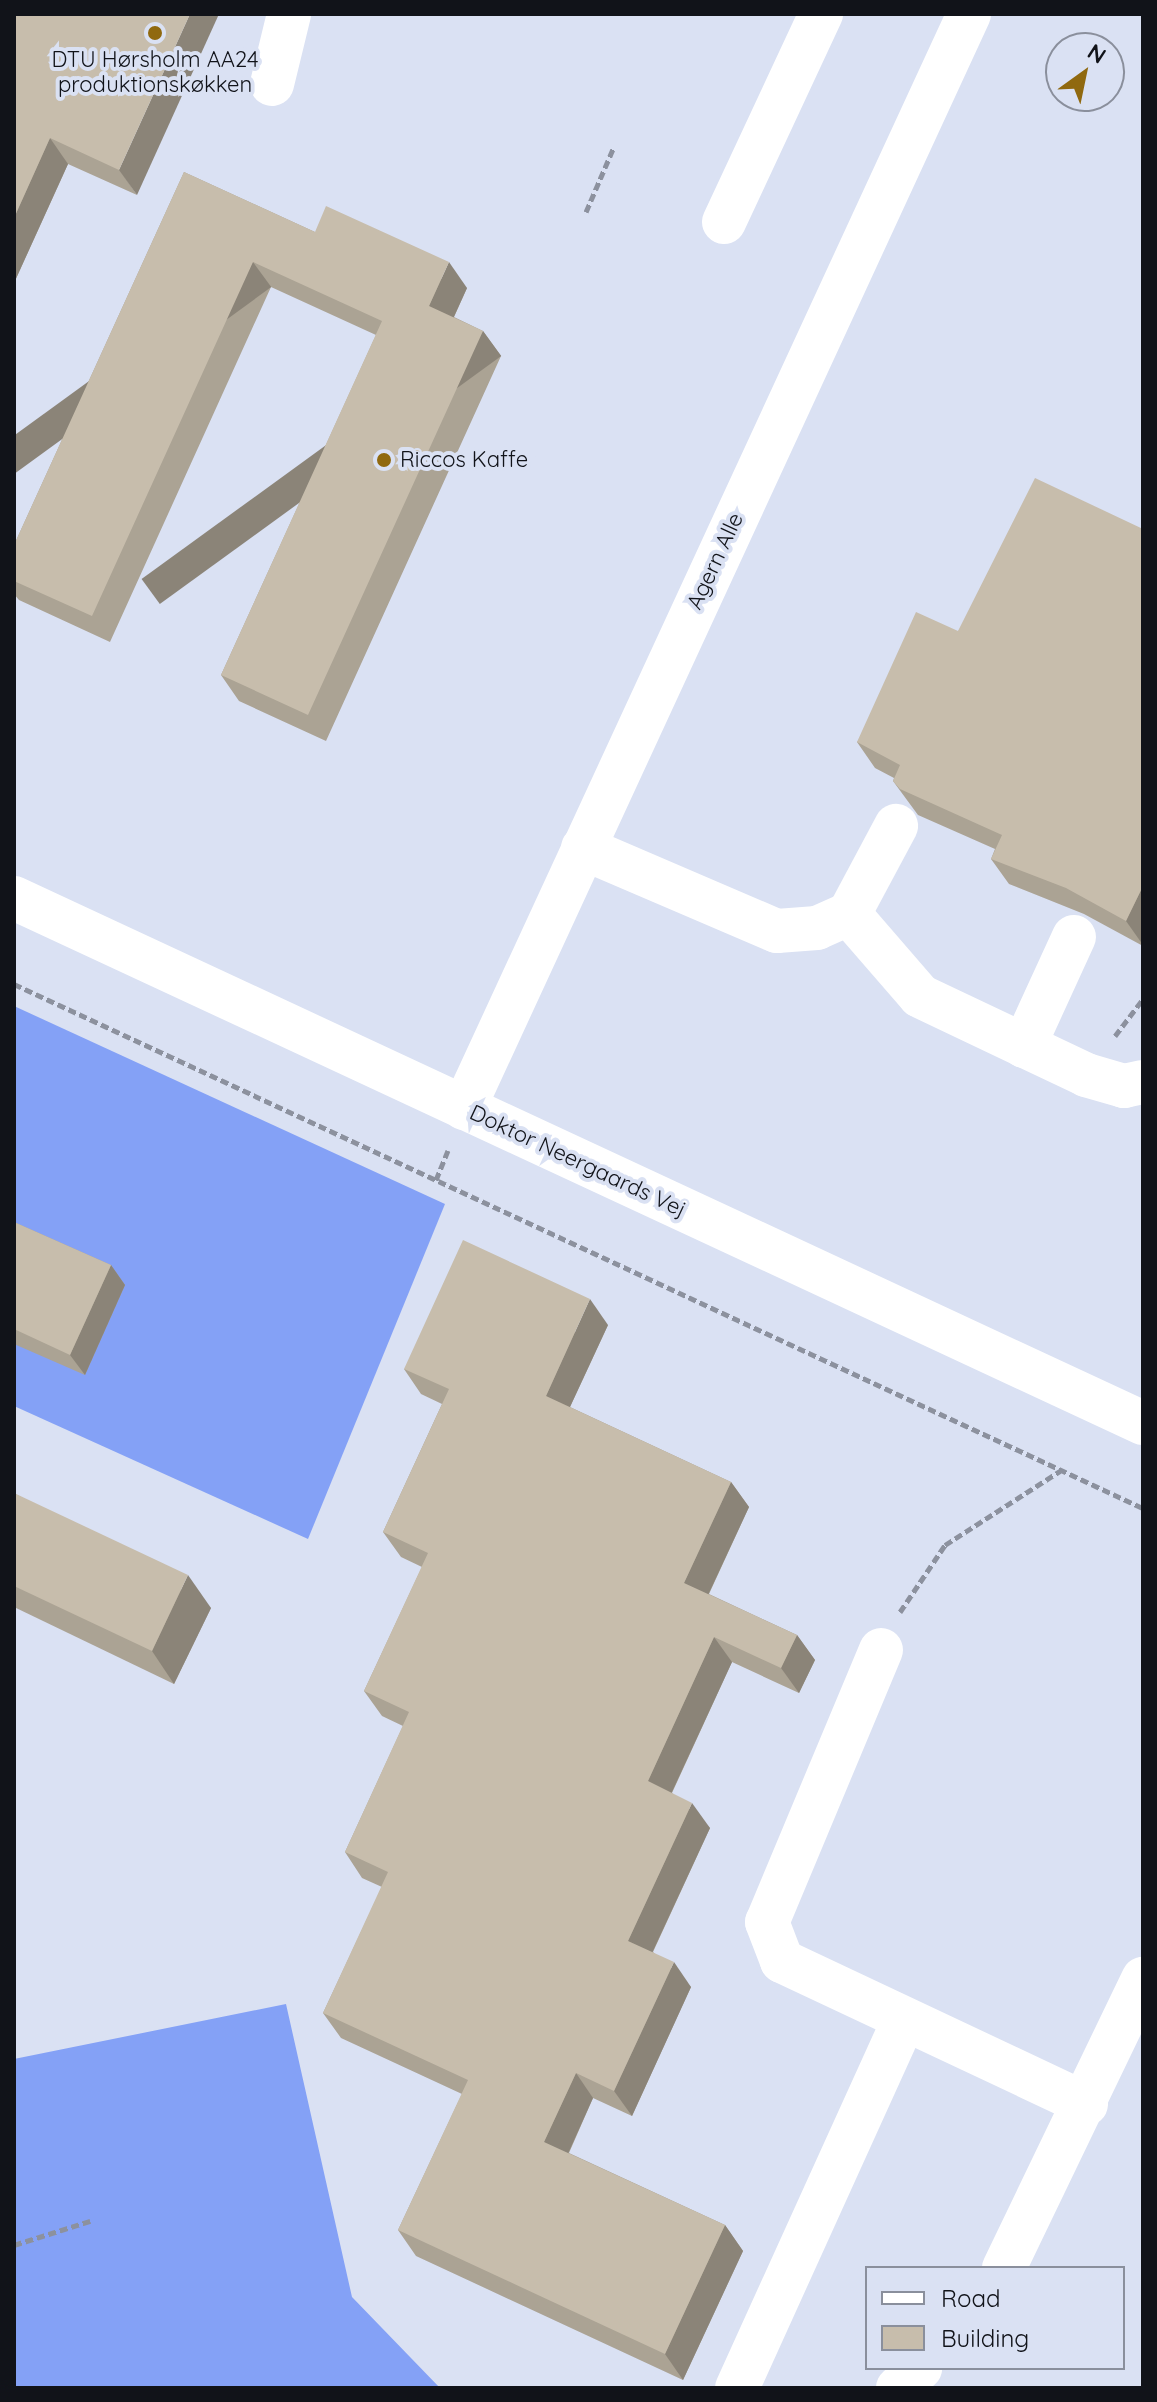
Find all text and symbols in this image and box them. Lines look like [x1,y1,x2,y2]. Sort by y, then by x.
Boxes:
marker: DTU Hørsholm AA24 produktionskøkken [146,24,164,42]
north arrow [1045,32,1125,112]
text: N [1083,37,1111,70]
place label: DTU Hørsholm AA24 produktionskøkken [51,46,259,98]
place label: Riccos Kaffe [400,447,528,473]
marker: Riccos Kaffe [375,451,393,469]
street label: Agern Alle [681,508,749,614]
street label: Doktor Neergaards Vej [466,1099,690,1223]
legend [865,2266,1125,2370]
text: Road [941,2283,1001,2313]
text: Building [941,2323,1029,2353]

